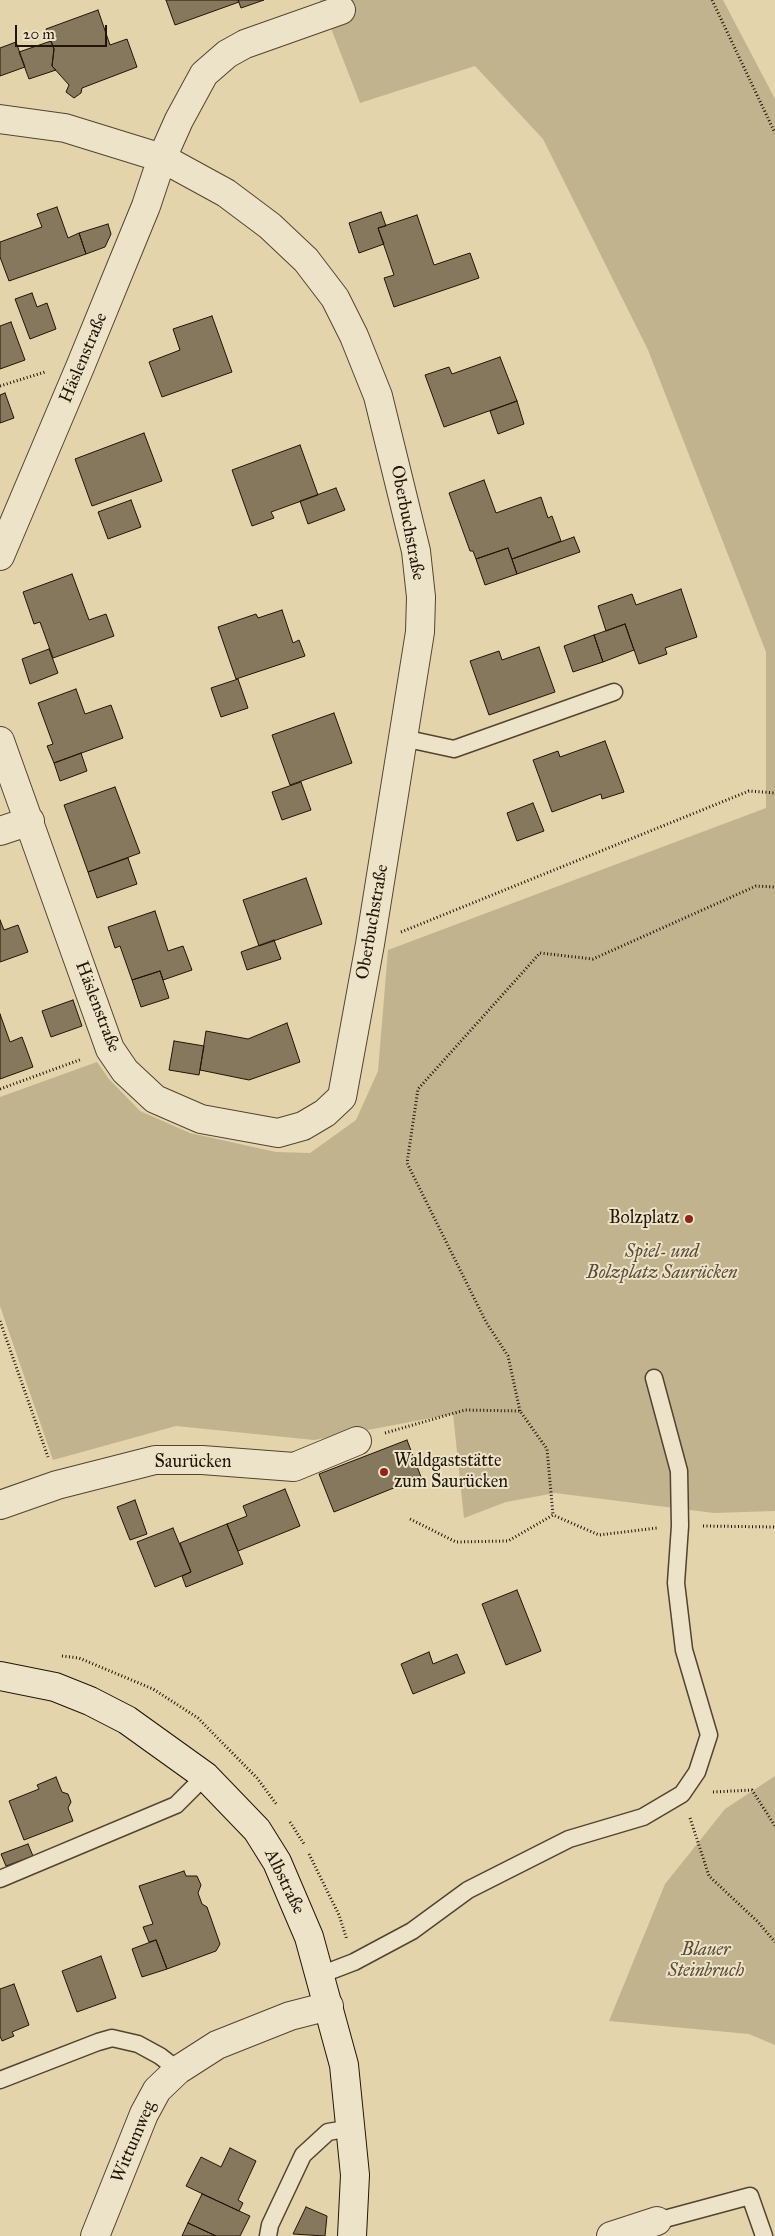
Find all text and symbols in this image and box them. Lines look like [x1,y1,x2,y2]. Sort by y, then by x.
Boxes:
scale bar [18,15,110,47]
text: 20 m [23,25,55,43]
street label: Häslenstraße [55,310,113,406]
street label: Oberbuchstraße [385,464,429,582]
street label: Oberbuchstraße [352,863,394,981]
street label: Häslenstraße [70,958,124,1056]
place label: Bolzplatz [609,1208,679,1230]
marker: Bolzplatz [683,1213,695,1225]
park label: Spiel- und Bolzplatz Saurücken [587,1242,737,1284]
place label: Waldgaststätte zum Saurücken [394,1451,508,1494]
street label: Saurücken [154,1452,232,1474]
marker: Waldgaststätte zum Saurücken [378,1466,390,1478]
street label: Albstraße [259,1846,309,1918]
park label: Blauer Steinbruch [668,1940,744,1982]
street label: Wittumweg [107,2098,161,2186]

